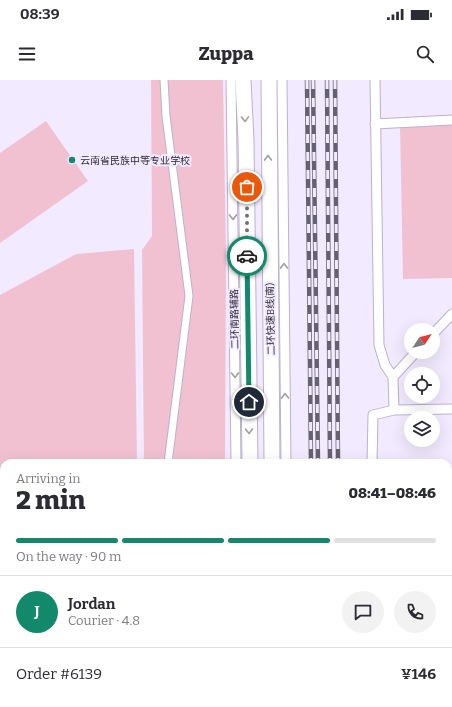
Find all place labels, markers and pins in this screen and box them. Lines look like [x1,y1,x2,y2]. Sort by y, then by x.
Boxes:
marker: 云南省民族中等专业学校 [67,155,77,165]
place label: 云南省民族中等专业学校 [80,155,190,167]
pin [230,170,264,204]
pin [232,385,266,419]

